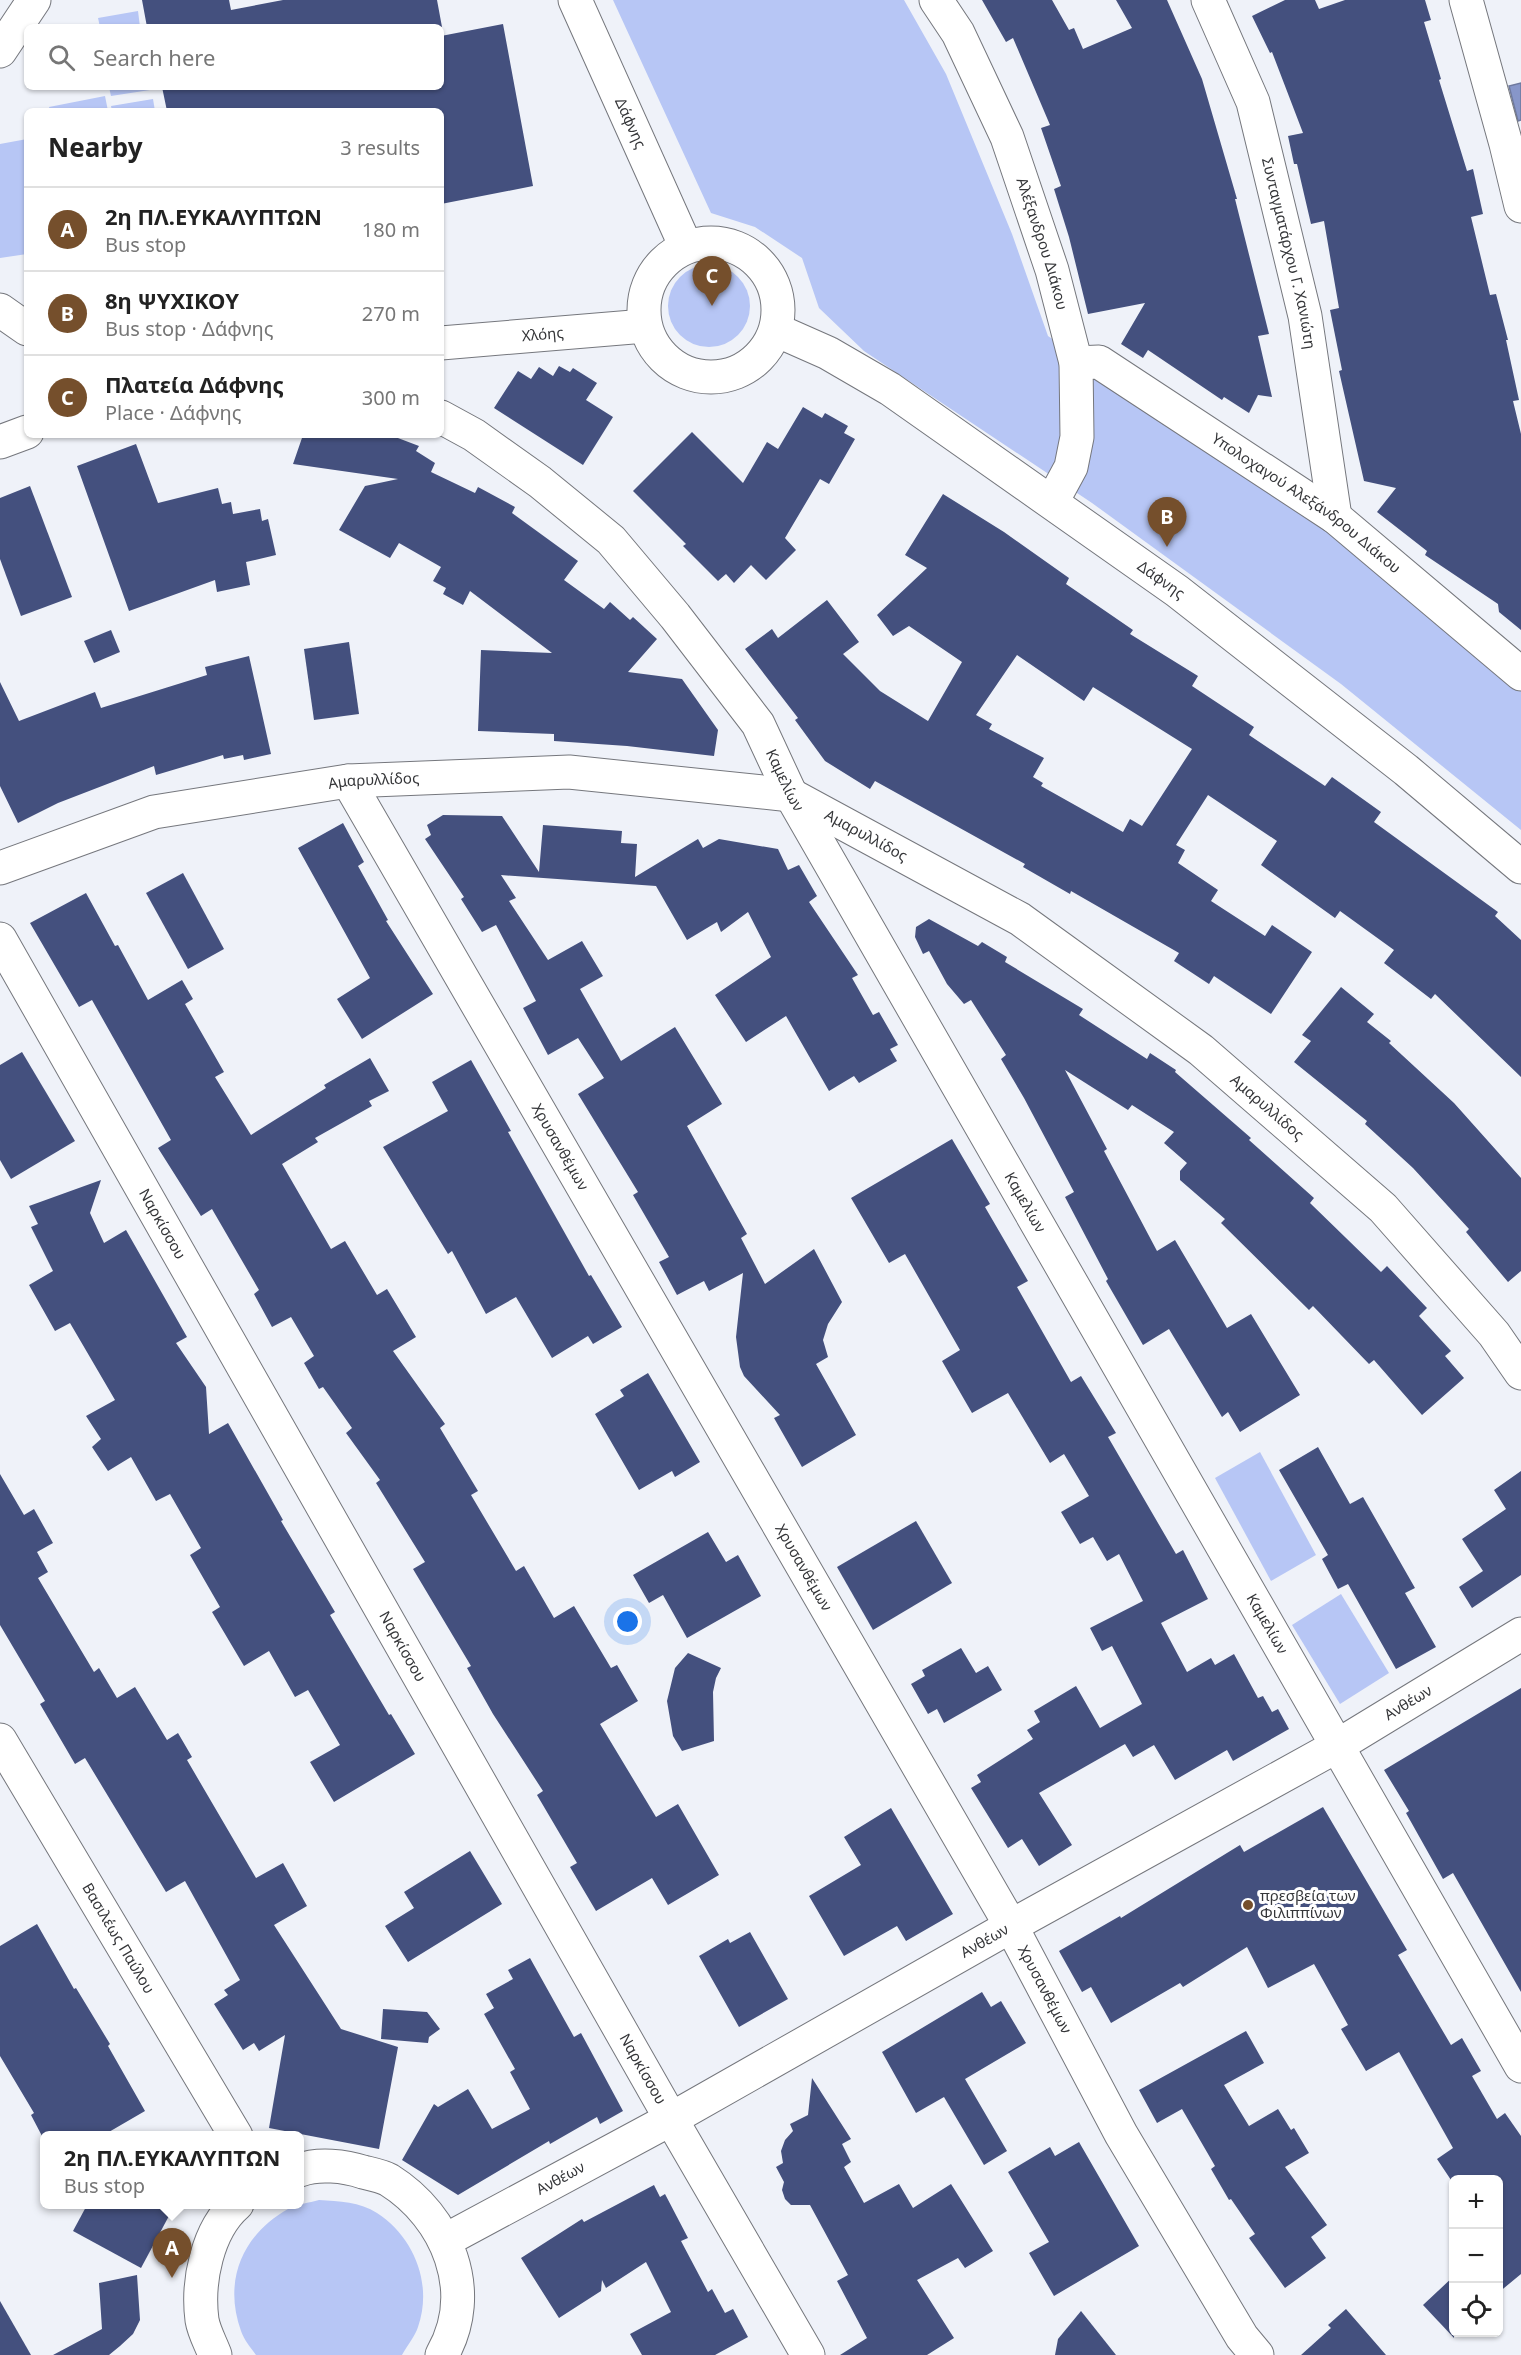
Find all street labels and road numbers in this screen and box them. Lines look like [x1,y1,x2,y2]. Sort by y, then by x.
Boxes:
street label: Δάφνης [611,94,651,151]
street label: Συνταγματάρχου Γ. Χανιώτη [1258,155,1321,350]
street label: Αλέξανδρου Διάκου [1012,175,1073,312]
street label: Χλόης [521,322,564,345]
street label: Υπολοχαγού Αλεξάνδρου Διάκου [1208,428,1406,577]
street label: Δάφνης [1134,555,1190,603]
street label: Καμελίων [762,745,809,815]
street label: Αμαρυλλίδος [327,767,420,793]
street label: Αμαρυλλίδος [822,804,911,865]
street label: Αμαρυλλίδος [1227,1069,1309,1144]
street label: Χρυσανθέμων [528,1099,594,1194]
street label: Καμελίων [1001,1168,1051,1236]
street label: Ναρκίσσου [135,1185,191,1263]
street label: Χρυσανθέμων [771,1520,838,1614]
street label: Καμελίων [1243,1589,1293,1657]
street label: Ναρκίσσου [375,1607,431,1685]
street label: Ανθέων [1380,1680,1435,1724]
street label: Βασιλέως Παύλου [78,1879,160,1997]
street label: Ανθέων [956,1918,1012,1962]
street label: Χρυσανθέμων [1014,1941,1077,2037]
street label: Ναρκίσσου [615,2030,672,2108]
street label: Ανθέων [532,2156,588,2199]

